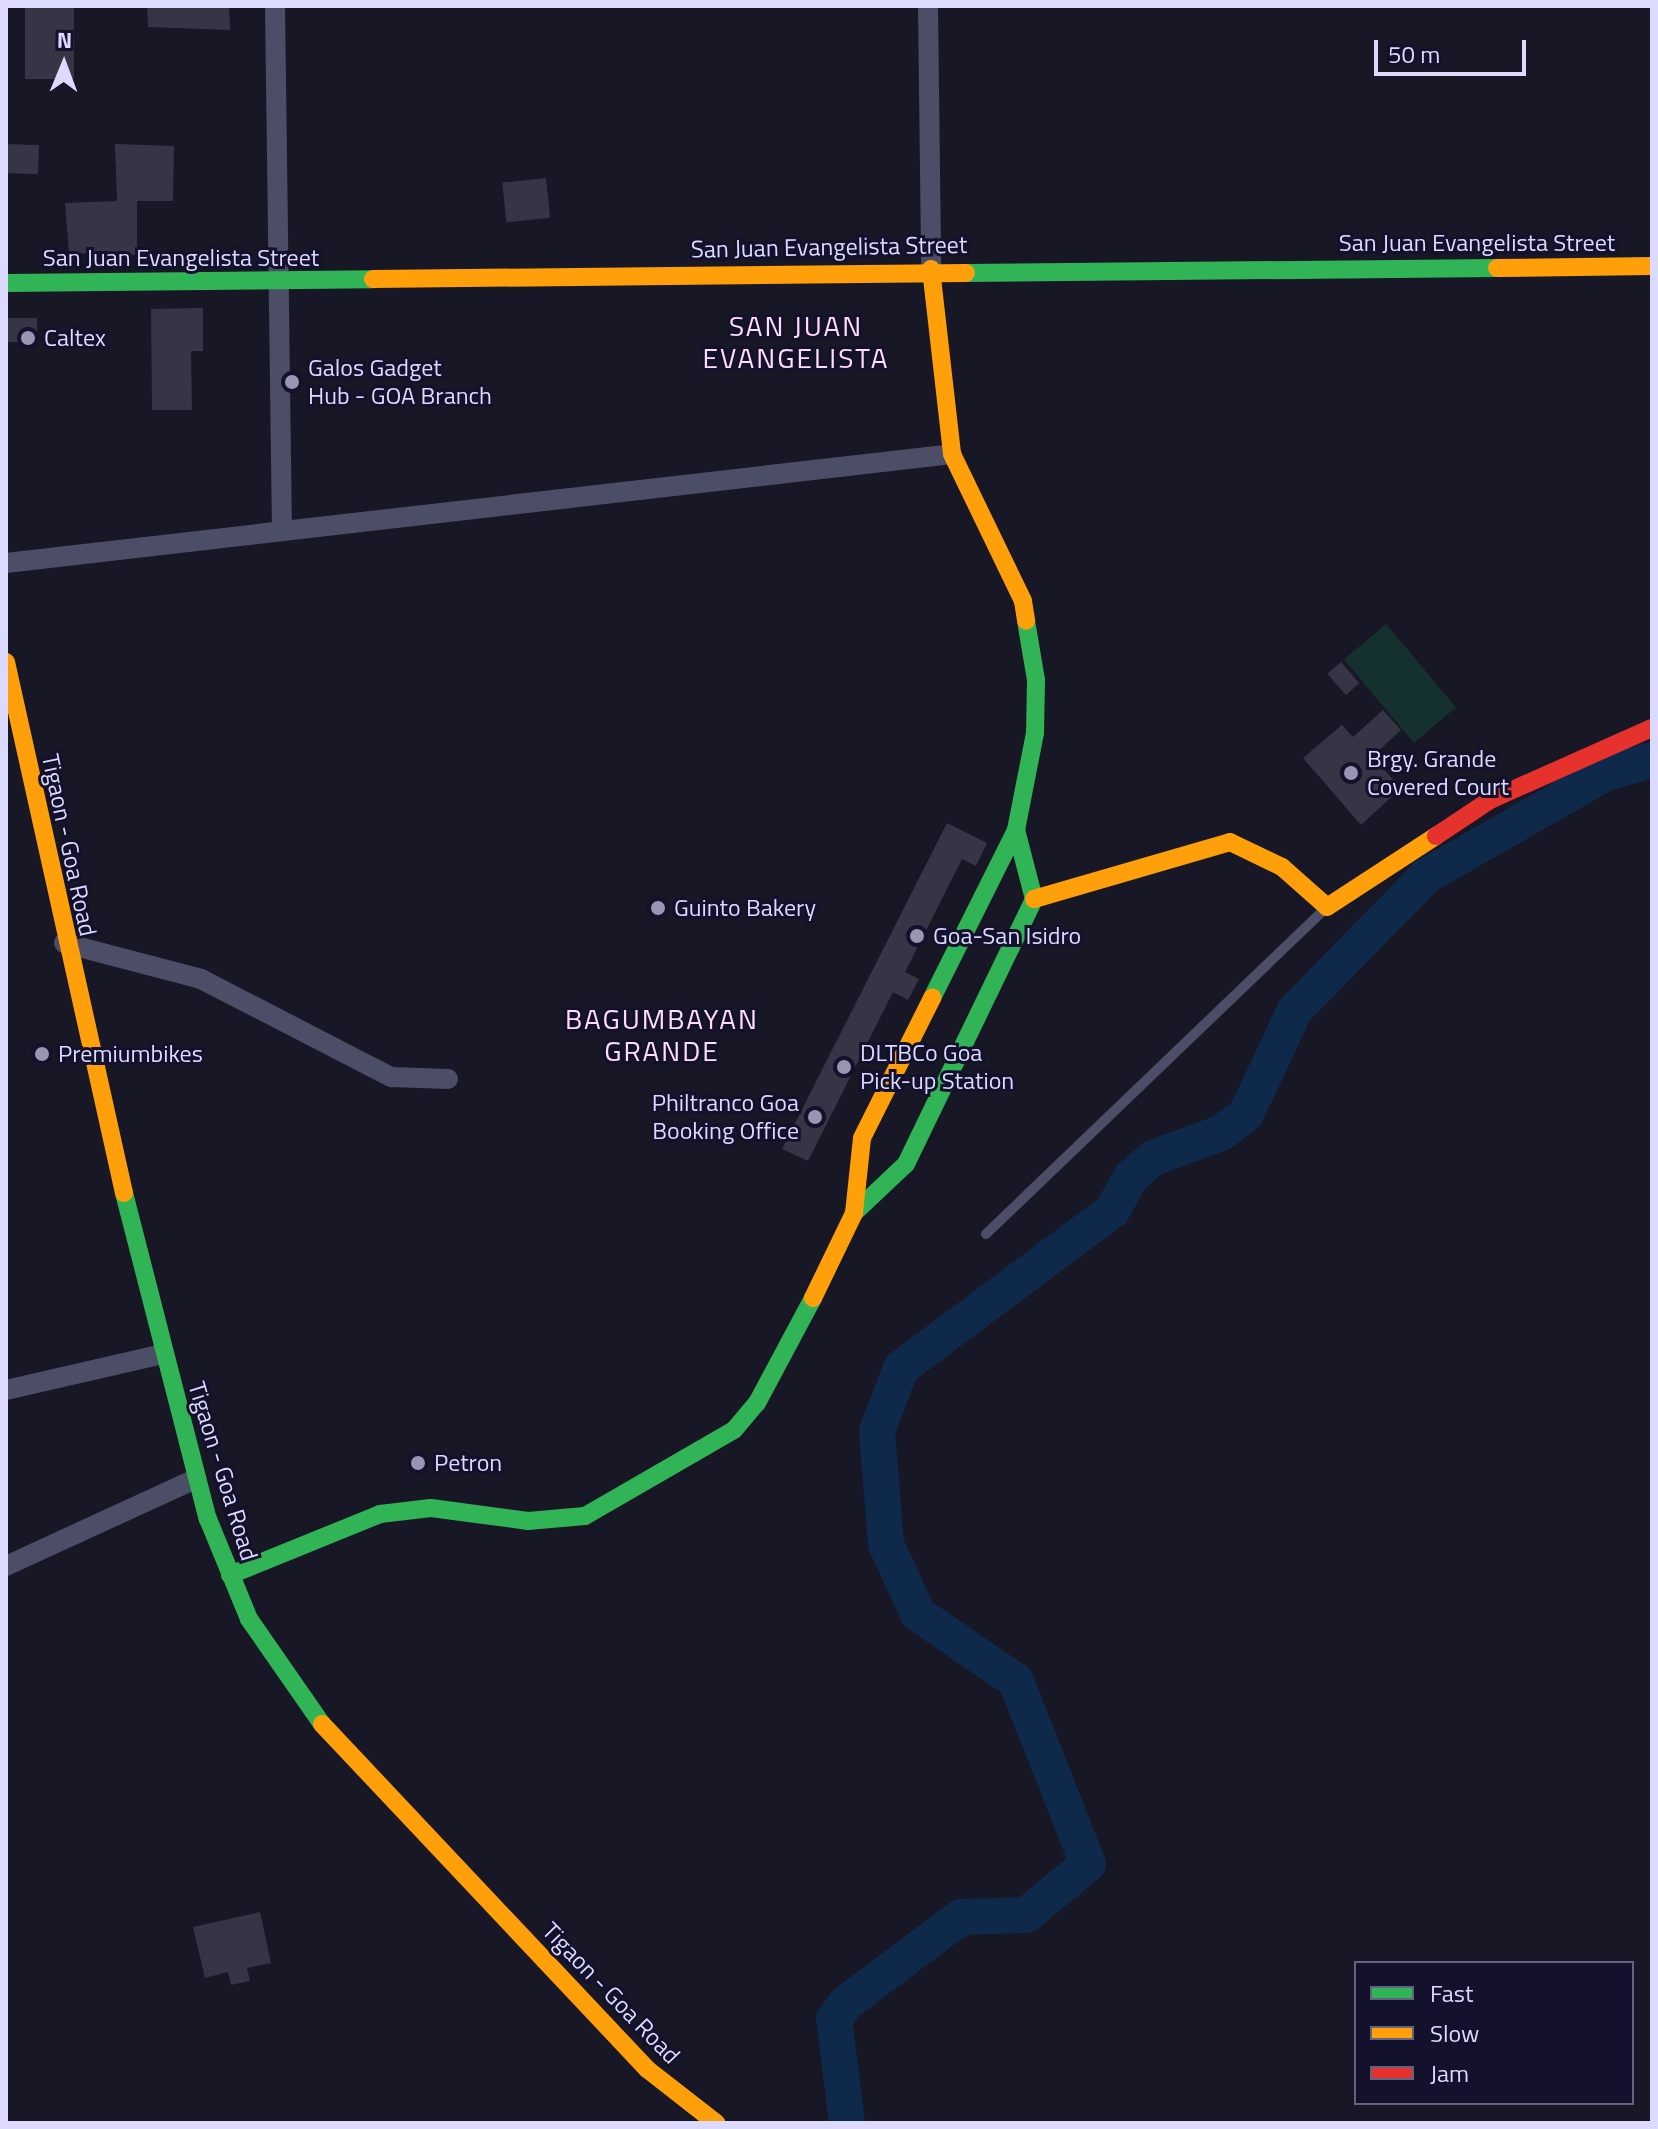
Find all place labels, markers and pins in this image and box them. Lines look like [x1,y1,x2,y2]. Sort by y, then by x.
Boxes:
place label: Caltex [44,324,106,352]
marker: Caltex [19,329,37,347]
place label: Galos Gadget Hub - GOA Branch [308,354,492,410]
marker: Galos Gadget Hub - GOA Branch [283,373,301,391]
place label: Brgy. Grande Covered Court [1367,745,1509,801]
marker: Brgy. Grande Covered Court [1342,764,1360,782]
place label: Guinto Bakery [674,894,816,922]
marker: Guinto Bakery [649,899,667,917]
place label: Goa-San Isidro [933,922,1081,950]
marker: Goa-San Isidro [908,927,926,945]
place label: DLTBCo Goa Pick-up Station [860,1039,1014,1095]
place label: Premiumbikes [58,1040,203,1068]
marker: Premiumbikes [33,1045,51,1063]
marker: DLTBCo Goa Pick-up Station [835,1058,853,1076]
place label: Philtranco Goa Booking Office [652,1089,799,1145]
marker: Philtranco Goa Booking Office [806,1108,824,1126]
place label: Petron [434,1449,502,1477]
marker: Petron [409,1454,427,1472]

